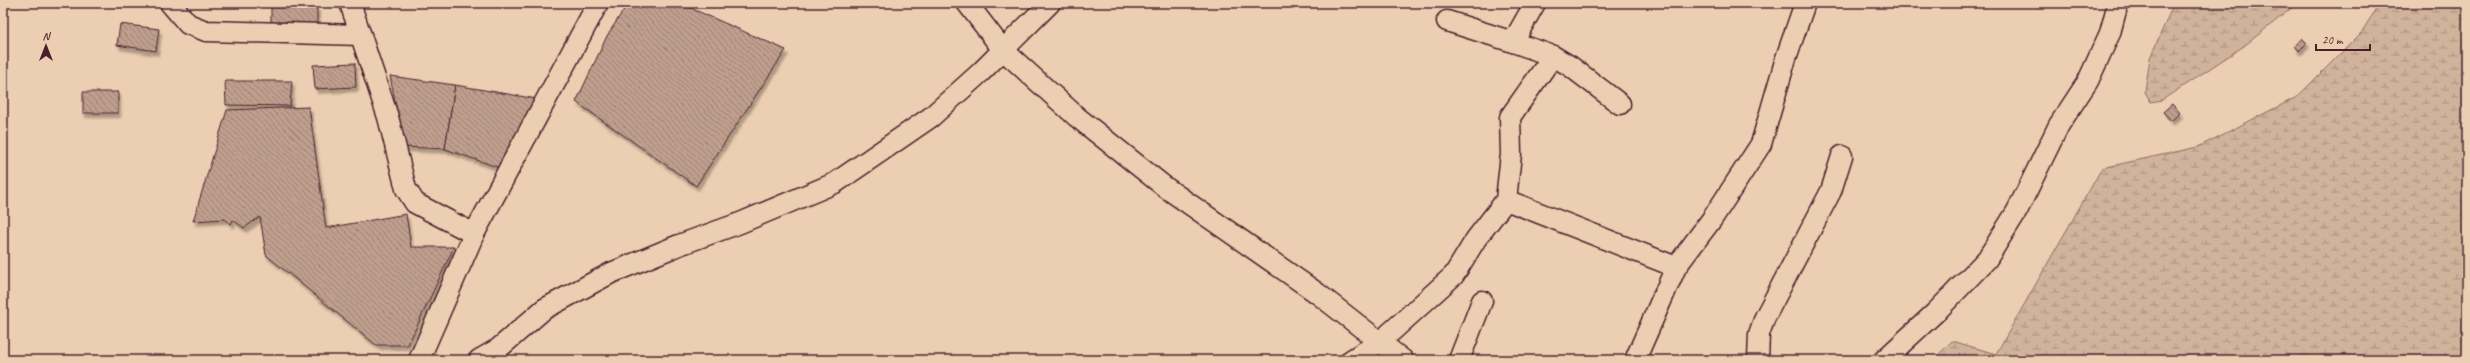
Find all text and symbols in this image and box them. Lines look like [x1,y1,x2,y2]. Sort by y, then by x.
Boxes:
north arrow [26,26,66,66]
scale bar [2316,26,2370,52]
text: N [43,29,52,43]
text: 20 m [2322,32,2344,48]

